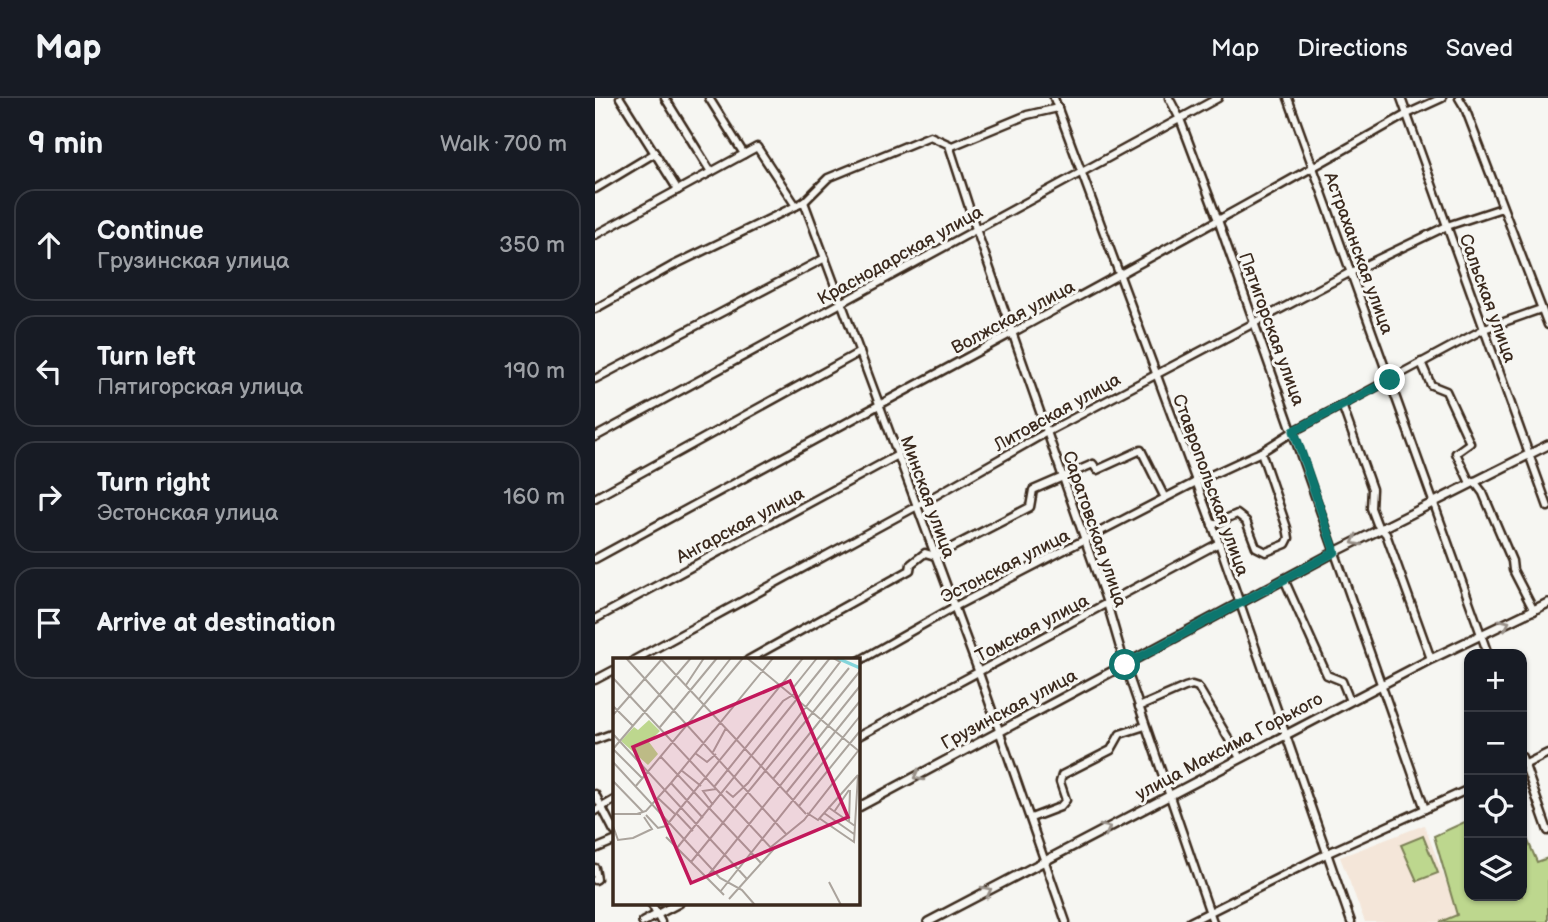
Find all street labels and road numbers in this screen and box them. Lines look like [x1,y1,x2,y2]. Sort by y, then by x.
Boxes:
street label: Астраханская улица [1319,168,1398,337]
street label: Краснодарская улица [814,201,987,310]
street label: Сальская улица [1455,231,1521,366]
street label: Пятигорская улица [1234,250,1309,409]
street label: Волжская улица [948,276,1079,359]
street label: Литовская улица [989,369,1125,456]
street label: Ставропольская улица [1168,391,1253,579]
street label: Минская улица [896,433,960,562]
street label: Саратовская улица [1058,448,1131,610]
street label: Ангарская улица [672,483,808,568]
street label: Эстонская улица [937,525,1074,608]
street label: Томская улица [972,590,1093,667]
street label: Грузинская улица [938,665,1081,754]
street label: улица Максима Горького [1132,688,1326,805]

